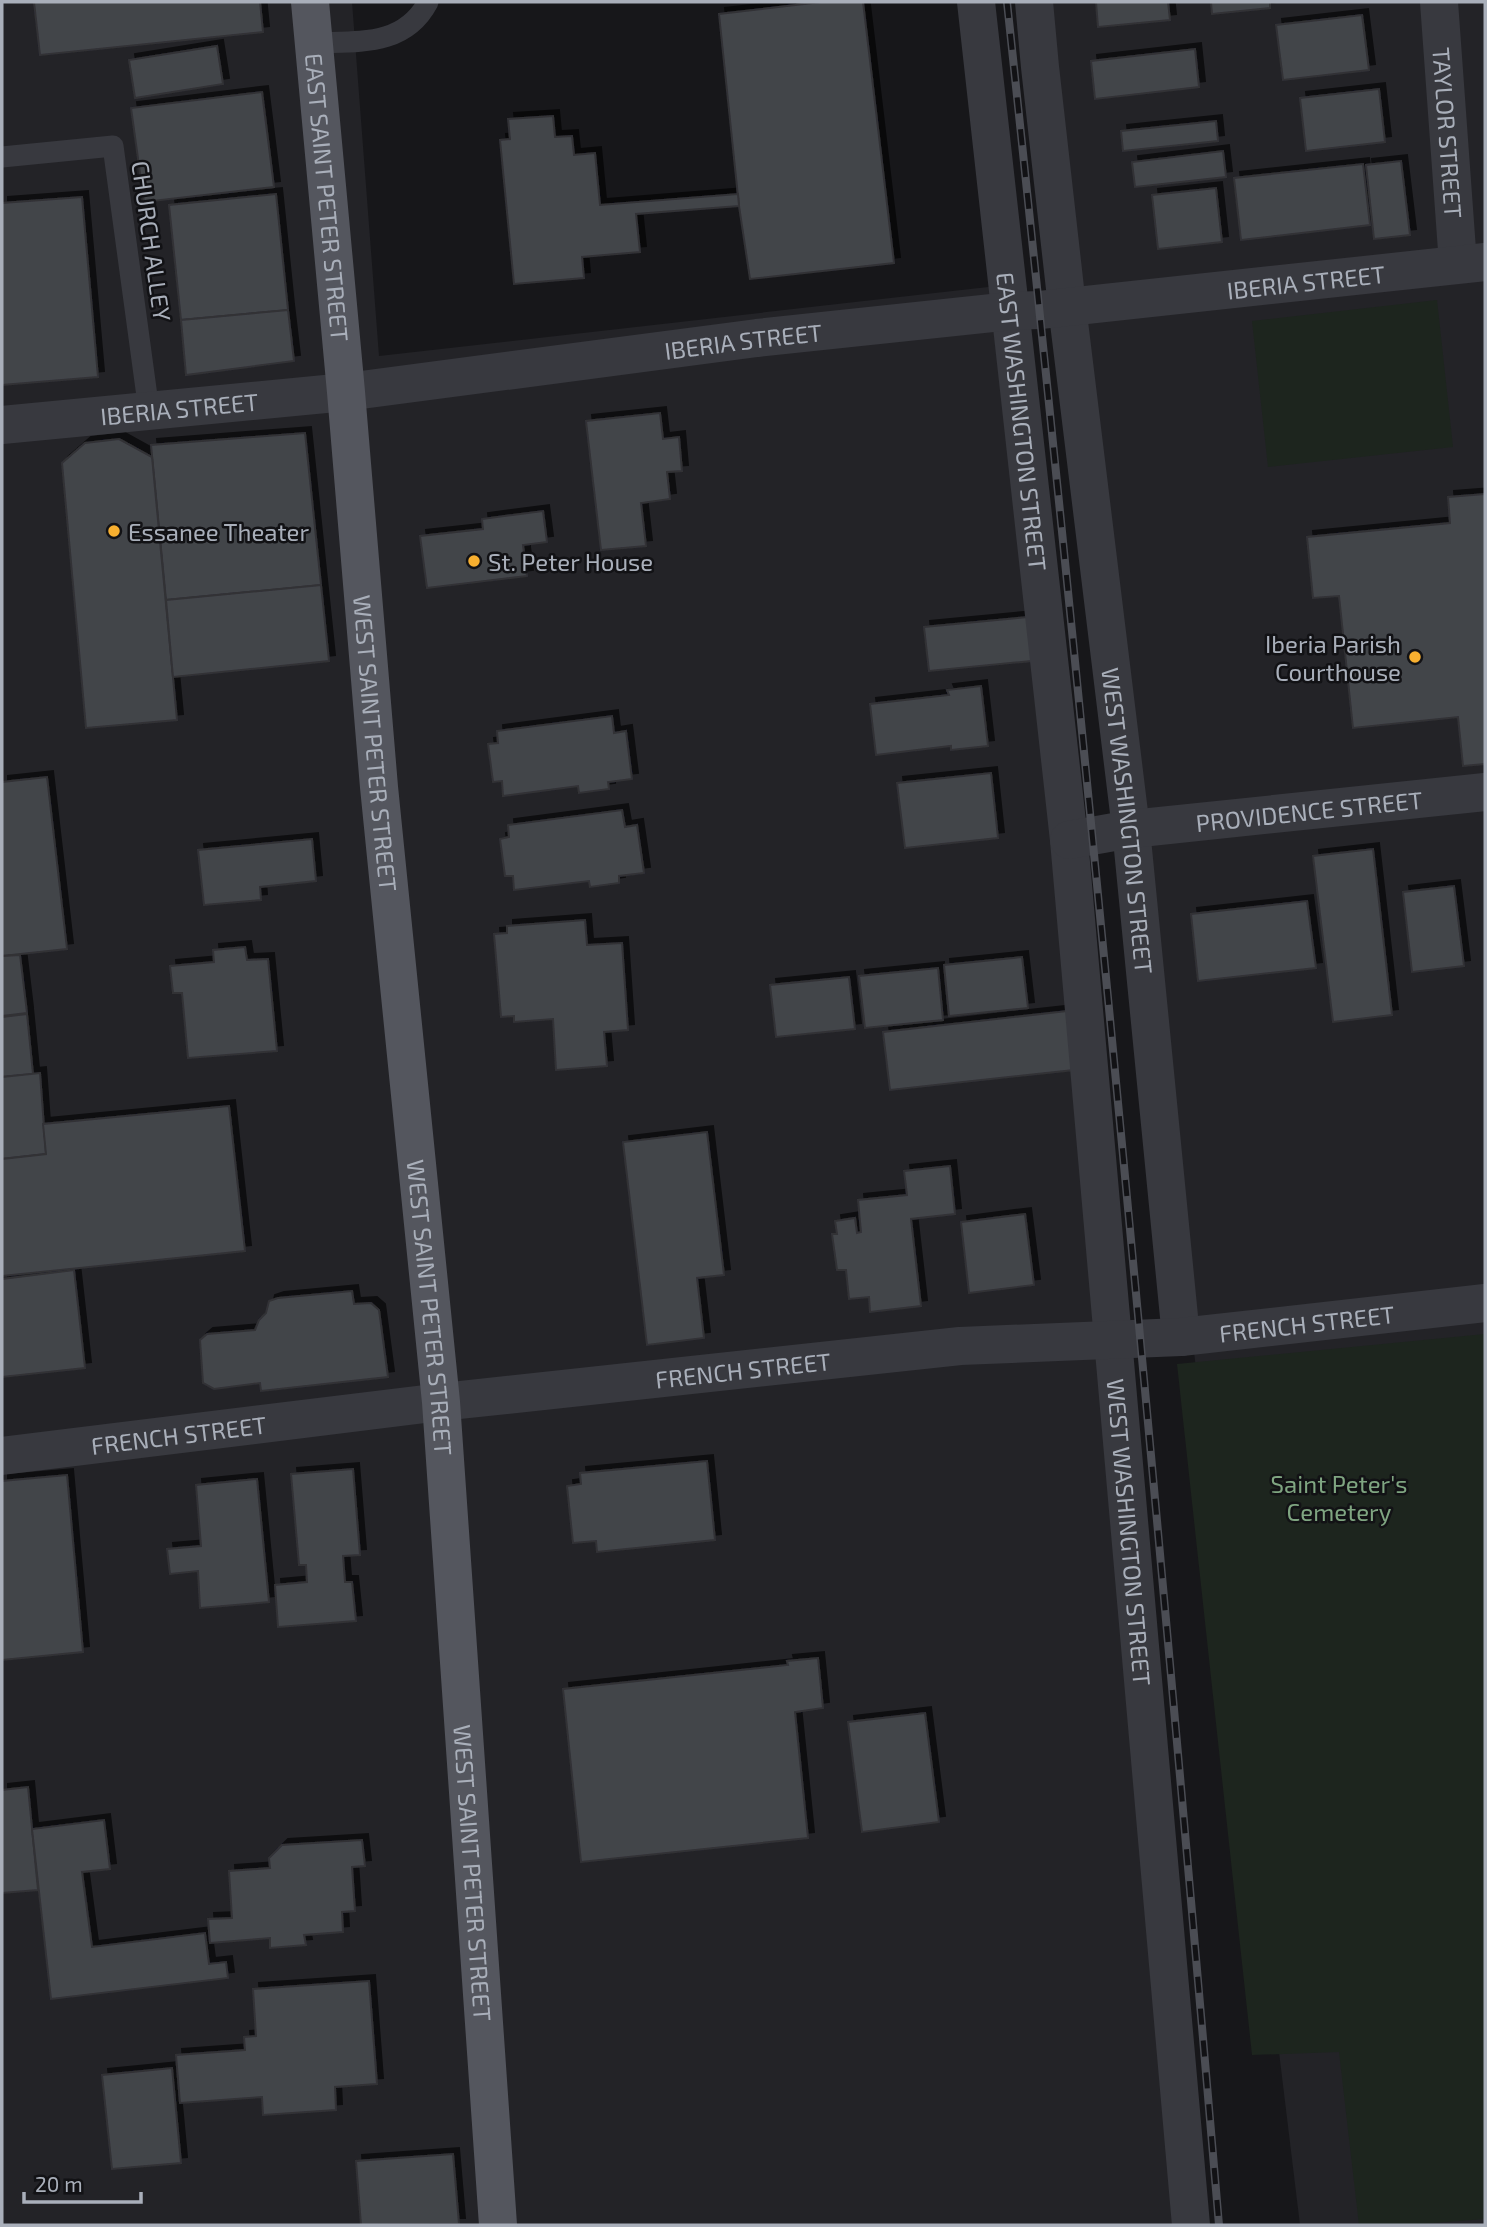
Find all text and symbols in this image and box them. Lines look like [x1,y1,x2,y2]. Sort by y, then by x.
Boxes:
street label: TAYLOR STREET [1428,46,1469,219]
street label: EAST SAINT PETER STREET [300,52,356,343]
street label: CHURCH ALLEY [126,159,178,323]
street label: IBERIA STREET [1225,258,1386,304]
street label: EAST WASHINGTON STREET [992,271,1054,572]
street label: IBERIA STREET [662,317,823,365]
street label: IBERIA STREET [99,386,260,430]
place label: Essanee Theater [128,517,310,546]
marker: Essanee Theater [106,523,122,539]
place label: St. Peter House [488,547,653,576]
marker: St. Peter House [466,553,482,569]
street label: WEST SAINT PETER STREET [349,594,404,893]
place label: Iberia Parish Courthouse [1265,629,1401,686]
marker: Iberia Parish Courthouse [1407,649,1423,665]
street label: WEST WASHINGTON STREET [1097,666,1160,975]
street label: PROVIDENCE STREET [1194,784,1424,837]
street label: WEST SAINT PETER STREET [402,1158,459,1456]
street label: FRENCH STREET [1217,1299,1396,1347]
street label: FRENCH STREET [654,1346,832,1393]
street label: WEST WASHINGTON STREET [1102,1377,1158,1687]
street label: FRENCH STREET [89,1409,268,1459]
park label: Saint Peter's Cemetery [1271,1469,1407,1526]
street label: WEST SAINT PETER STREET [449,1723,498,2022]
scale bar [24,2160,142,2204]
text: 20 m [35,2171,83,2196]

